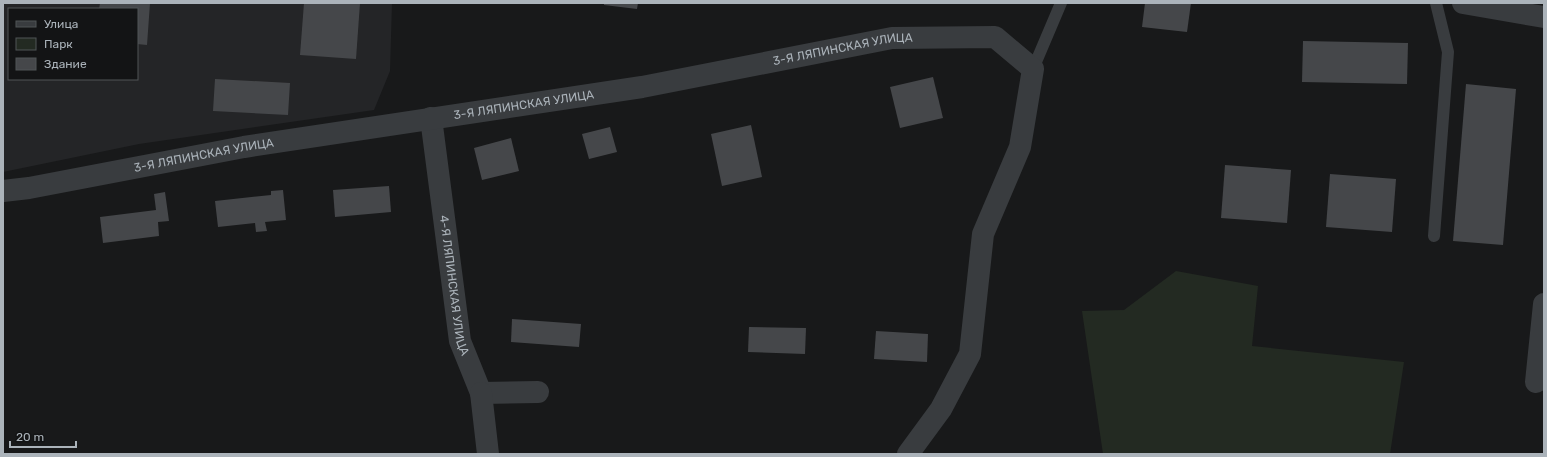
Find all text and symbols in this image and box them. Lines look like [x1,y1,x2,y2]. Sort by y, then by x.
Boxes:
legend [8,8,138,80]
text: Улица [44,17,78,31]
street label: 3-Я ЛЯПИНСКАЯ УЛИЦА [772,30,913,68]
text: Парк [44,37,73,51]
text: Здание [44,57,87,71]
street label: 3-Я ЛЯПИНСКАЯ УЛИЦА [453,87,595,122]
street label: 3-Я ЛЯПИНСКАЯ УЛИЦА [133,136,275,175]
street label: 4-Я ЛЯПИНСКАЯ УЛИЦА [437,214,472,358]
scale bar [10,423,76,449]
text: 20 m [16,430,44,444]

